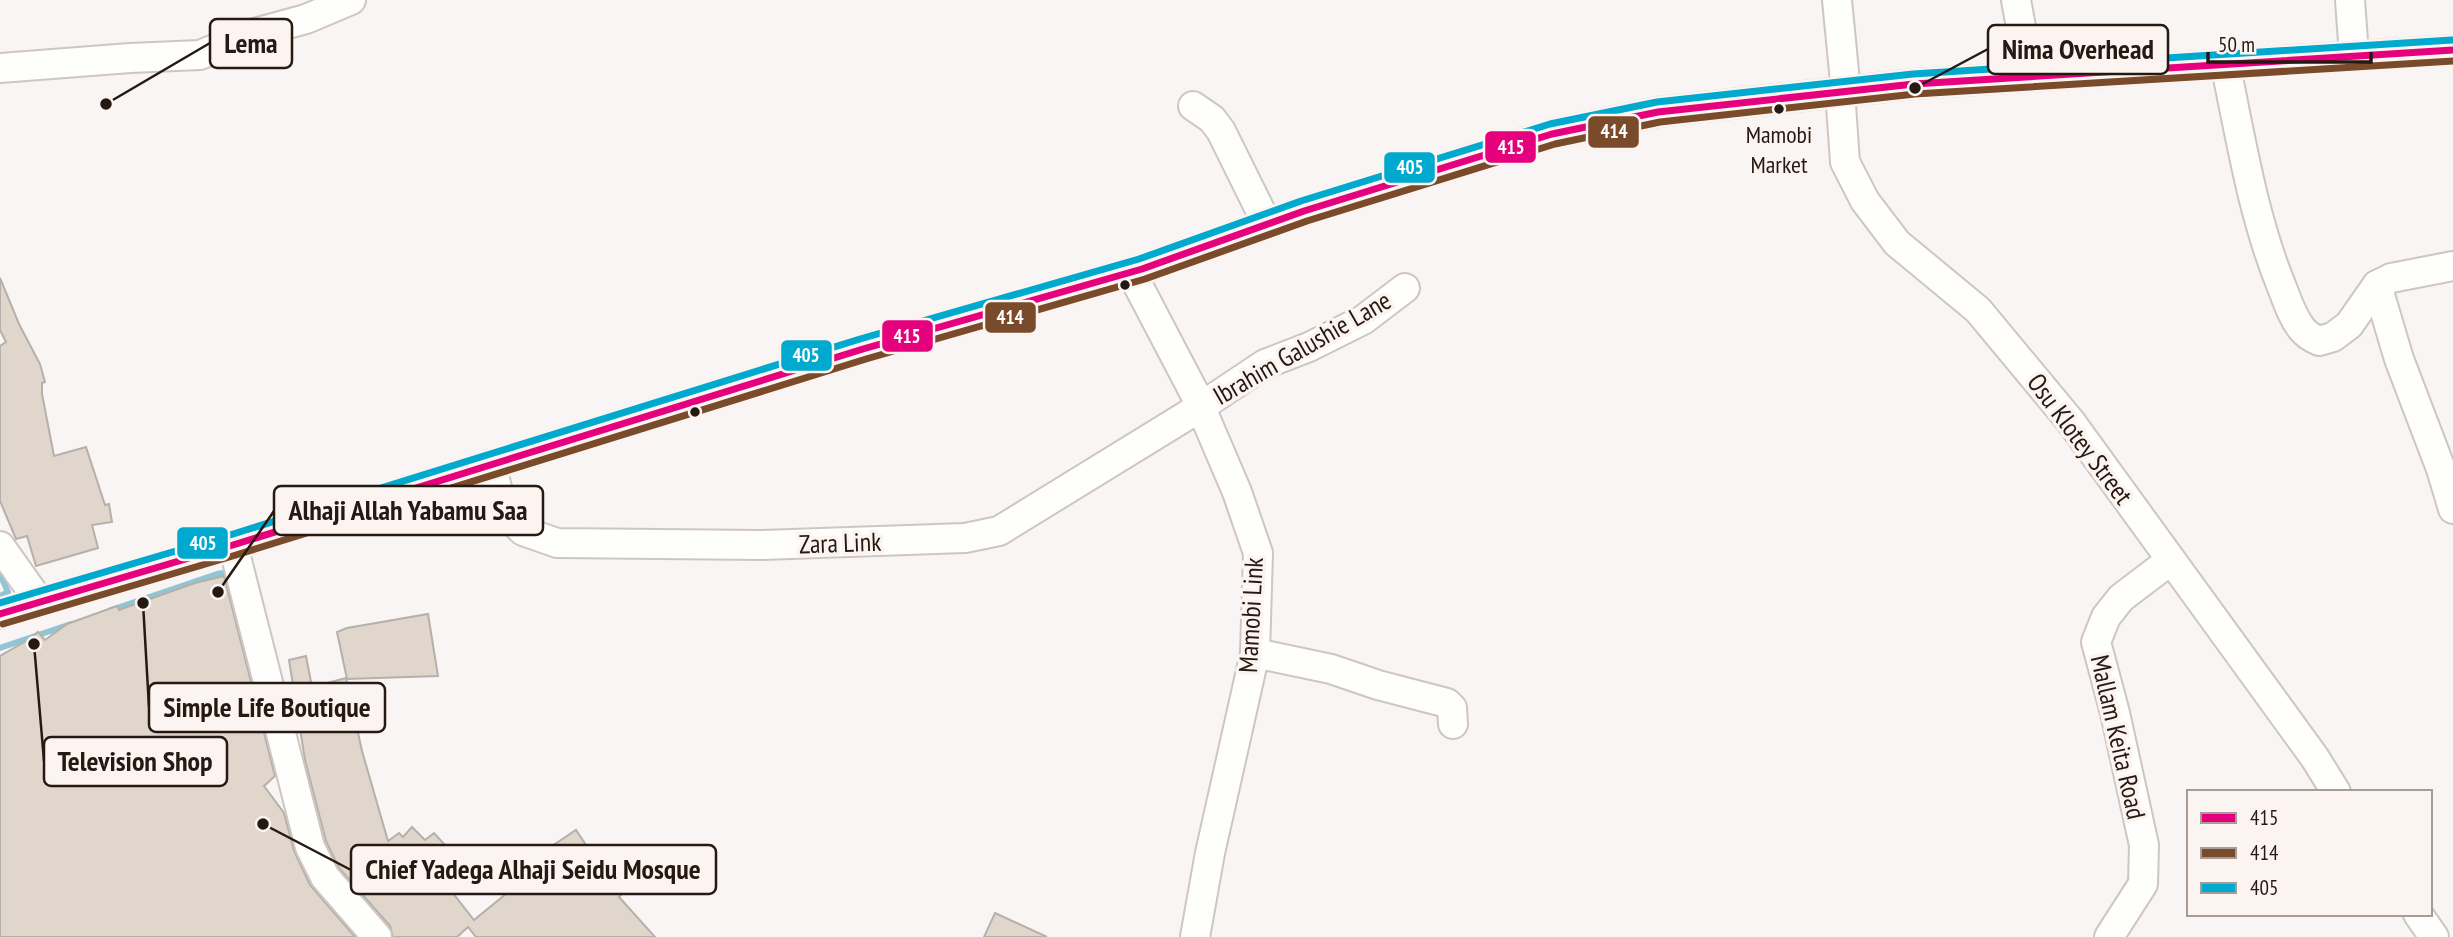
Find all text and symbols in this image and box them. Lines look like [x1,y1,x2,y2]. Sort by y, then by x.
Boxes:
callout: Lema [210,19,292,68]
scale bar [2208,21,2371,65]
text: Lema [224,24,278,61]
callout: Nima Overhead [1988,25,2168,74]
text: Nima Overhead [2002,30,2154,67]
text: 50 m [2218,31,2255,58]
marker: Mamobi Market [1772,102,1786,116]
line badge: 414 [1587,115,1640,149]
text: 414 [1600,119,1628,143]
place label: Mamobi Market [1746,119,1812,180]
line badge: 415 [1484,130,1537,164]
text: 415 [1497,135,1525,159]
line badge: 405 [1383,151,1436,184]
text: 405 [1396,155,1424,179]
unlabelled marker [1118,278,1132,292]
street label: Ibrahim Galushie Lane [1207,283,1397,412]
line badge: 414 [984,301,1037,334]
text: 414 [996,305,1024,329]
line badge: 415 [881,319,934,353]
text: 415 [893,324,921,348]
line badge: 405 [780,339,833,372]
text: 405 [792,343,820,367]
street label: Osu Klotey Street [2020,367,2140,511]
unlabelled marker [688,405,702,419]
callout: Alhaji Allah Yabamu Saa [274,486,543,535]
text: Alhaji Allah Yabamu Saa [287,491,528,528]
street label: Zara Link [798,525,882,560]
line badge: 405 [176,526,229,560]
text: 405 [189,531,217,555]
street label: Mamobi Link [1231,556,1270,674]
street label: Mallam Keita Road [2084,652,2153,822]
callout: Simple Life Boutique [149,683,385,732]
text: Simple Life Boutique [163,688,371,725]
callout: Television Shop [44,737,227,786]
text: Television Shop [57,742,213,779]
legend [2187,790,2432,916]
text: 415 [2250,804,2278,831]
text: 414 [2250,839,2279,866]
callout: Chief Yadega Alhaji Seidu Mosque [351,845,716,894]
text: Chief Yadega Alhaji Seidu Mosque [365,850,701,887]
text: 405 [2250,874,2278,901]

